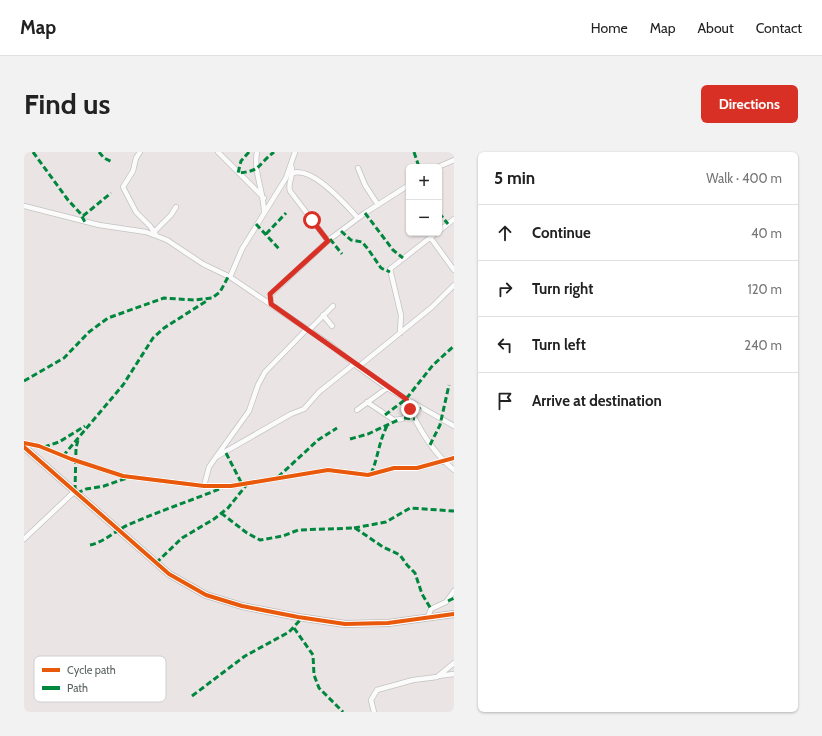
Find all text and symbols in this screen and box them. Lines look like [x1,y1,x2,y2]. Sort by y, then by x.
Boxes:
text: Map [20,16,56,39]
text: Home [591,19,628,37]
text: Map [650,19,675,37]
text: About [697,19,734,37]
text: Contact [756,19,802,37]
button: Directions [701,85,798,123]
text: Find us [24,87,110,121]
map controls [406,164,442,236]
button: + [406,164,442,200]
text: 5 min [494,168,535,188]
text: Walk · 400 m [706,170,782,186]
button: − [406,200,442,236]
route start [303,211,321,229]
icon: ahead [494,222,516,244]
text: Continue [532,224,591,242]
text: 40 m [751,225,782,241]
icon: right [494,278,516,300]
text: Turn right [532,280,593,298]
text: 120 m [748,281,782,297]
icon: left [494,334,516,356]
text: Turn left [532,336,586,354]
text: 240 m [744,337,782,353]
icon: arrive [494,390,516,412]
text: Arrive at destination [532,392,662,410]
route end [401,400,419,418]
legend [34,656,166,702]
text: Cycle path [67,663,116,677]
text: Path [67,681,88,695]

